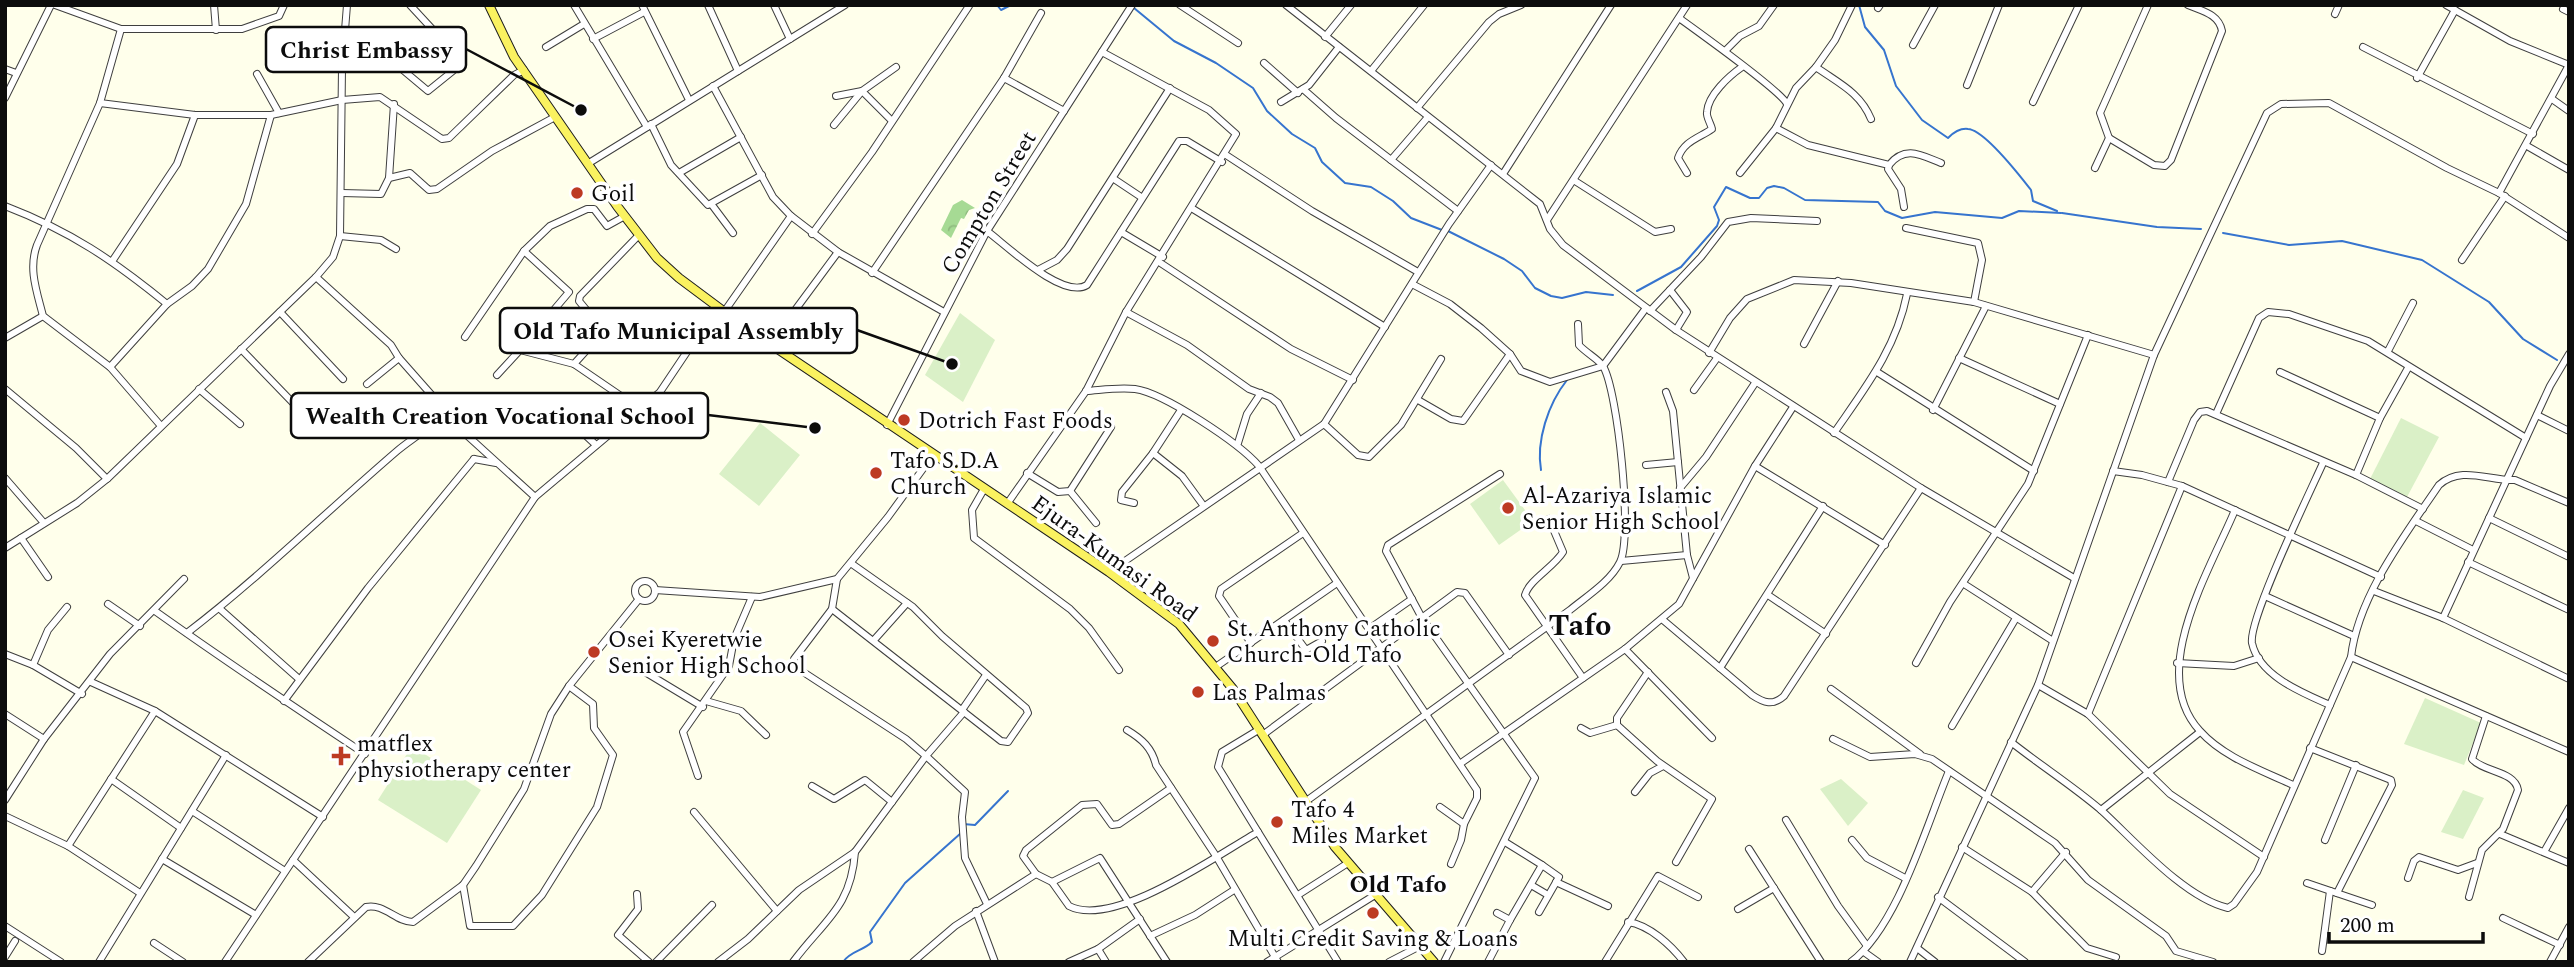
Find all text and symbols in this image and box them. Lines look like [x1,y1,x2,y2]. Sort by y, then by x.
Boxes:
callout: Christ Embassy [266,27,466,72]
text: Christ Embassy [280,33,454,69]
street label: Compton Street [933,124,1046,281]
place label: Goil [591,177,635,212]
marker: Goil [569,185,585,201]
callout: Old Tafo Municipal Assembly [500,308,857,353]
text: Old Tafo Municipal Assembly [513,314,844,350]
callout: Wealth Creation Vocational School [291,393,708,438]
text: Wealth Creation Vocational School [305,399,695,435]
place label: Dotrich Fast Foods [918,404,1113,439]
marker: Dotrich Fast Foods [896,412,912,428]
place label: Tafo S.D.A Church [890,444,999,505]
marker: Tafo S.D.A Church [868,465,884,481]
place label: Al-Azariya Islamic Senior High School [1522,479,1720,540]
street label: Ejura-Kumasi Road [1024,487,1205,632]
marker: Al-Azariya Islamic Senior High School [1500,500,1516,516]
district label: Tafo [1549,603,1611,649]
place label: St. Anthony Catholic Church-Old Tafo [1227,612,1441,673]
place label: Osei Kyeretwie Senior High School [608,623,806,684]
marker: St. Anthony Catholic Church-Old Tafo [1205,633,1221,649]
marker: Osei Kyeretwie Senior High School [586,644,602,660]
place label: Las Palmas [1212,676,1326,711]
marker: Las Palmas [1190,684,1206,700]
place label: matflex physiotherapy center [357,727,571,788]
marker: matflex physiotherapy center [331,746,351,766]
place label: Tafo 4 Miles Market [1291,793,1428,854]
marker: Tafo 4 Miles Market [1269,814,1285,830]
district label: Old Tafo [1349,867,1447,903]
scale bar [2329,900,2483,944]
marker: Multi Credit Saving & Loans [1365,905,1381,921]
text: 200 m [2340,910,2395,942]
place label: Multi Credit Saving & Loans [1228,922,1518,957]

